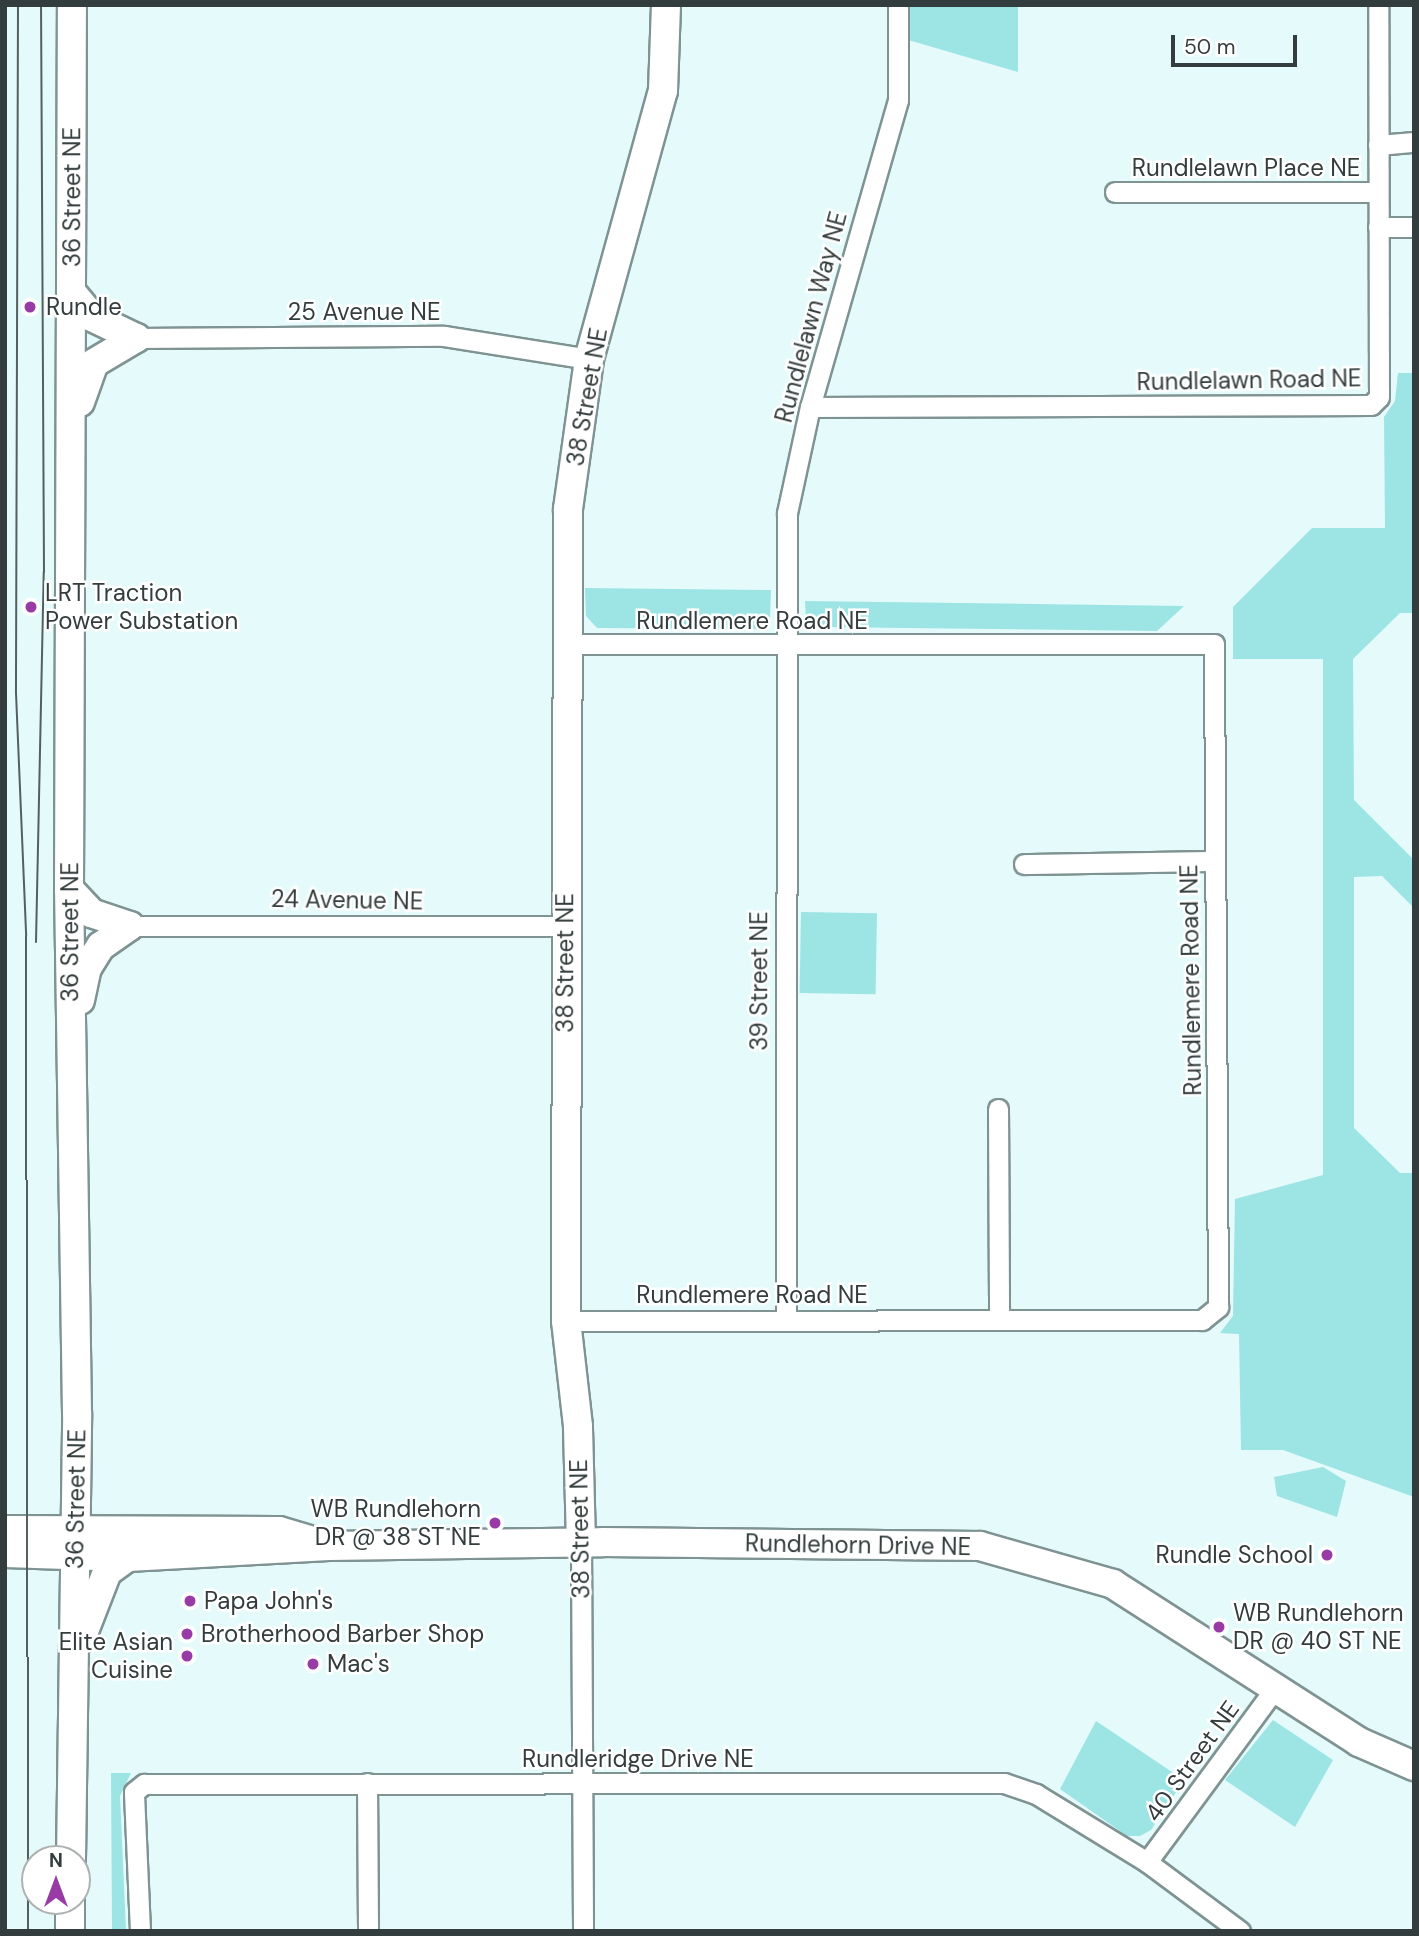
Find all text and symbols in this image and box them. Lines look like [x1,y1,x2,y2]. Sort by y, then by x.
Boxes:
scale bar [1174,21,1300,65]
text: 50 m [1184,33,1235,61]
street label: 36 Street NE [58,127,86,267]
street label: Rundlelawn Place NE [1132,154,1360,182]
street label: Rundlelawn Way NE [769,208,853,426]
place label: Rundle [46,293,122,321]
marker: Rundle [20,297,40,317]
street label: 25 Avenue NE [288,298,440,326]
street label: 38 Street NE [561,326,613,468]
street label: Rundlelawn Road NE [1136,364,1362,396]
place label: LRT Traction Power Substation [45,579,238,635]
marker: LRT Traction Power Substation [23,599,39,615]
street label: Rundlemere Road NE [636,607,868,635]
street label: 36 Street NE [56,862,84,1002]
street label: Rundlemere Road NE [1175,864,1207,1096]
street label: 24 Avenue NE [271,884,423,916]
street label: 38 Street NE [551,893,579,1033]
street label: 39 Street NE [745,911,773,1051]
street label: Rundlemere Road NE [636,1281,868,1309]
street label: 36 Street NE [60,1429,92,1569]
street label: 38 Street NE [564,1459,596,1599]
place label: WB Rundlehorn DR @ 38 ST NE [310,1495,481,1551]
marker: WB Rundlehorn DR @ 38 ST NE [487,1515,503,1531]
street label: Rundlehorn Drive NE [745,1529,971,1561]
place label: Rundle School [1156,1541,1313,1569]
marker: Rundle School [1319,1547,1335,1563]
place label: Papa John's [204,1587,333,1615]
marker: Papa John's [182,1593,198,1609]
place label: WB Rundlehorn DR @ 40 ST NE [1233,1599,1404,1655]
marker: WB Rundlehorn DR @ 40 ST NE [1211,1619,1227,1635]
place label: Brotherhood Barber Shop [201,1620,484,1648]
marker: Brotherhood Barber Shop [179,1626,195,1642]
place label: Elite Asian Cuisine [59,1628,173,1684]
marker: Elite Asian Cuisine [179,1648,195,1664]
place label: Mac's [327,1650,390,1678]
marker: Mac's [305,1656,321,1672]
street label: 40 Street NE [1139,1695,1245,1827]
street label: Rundleridge Drive NE [522,1745,754,1773]
north arrow [21,1845,91,1915]
text: N [49,1848,63,1873]

